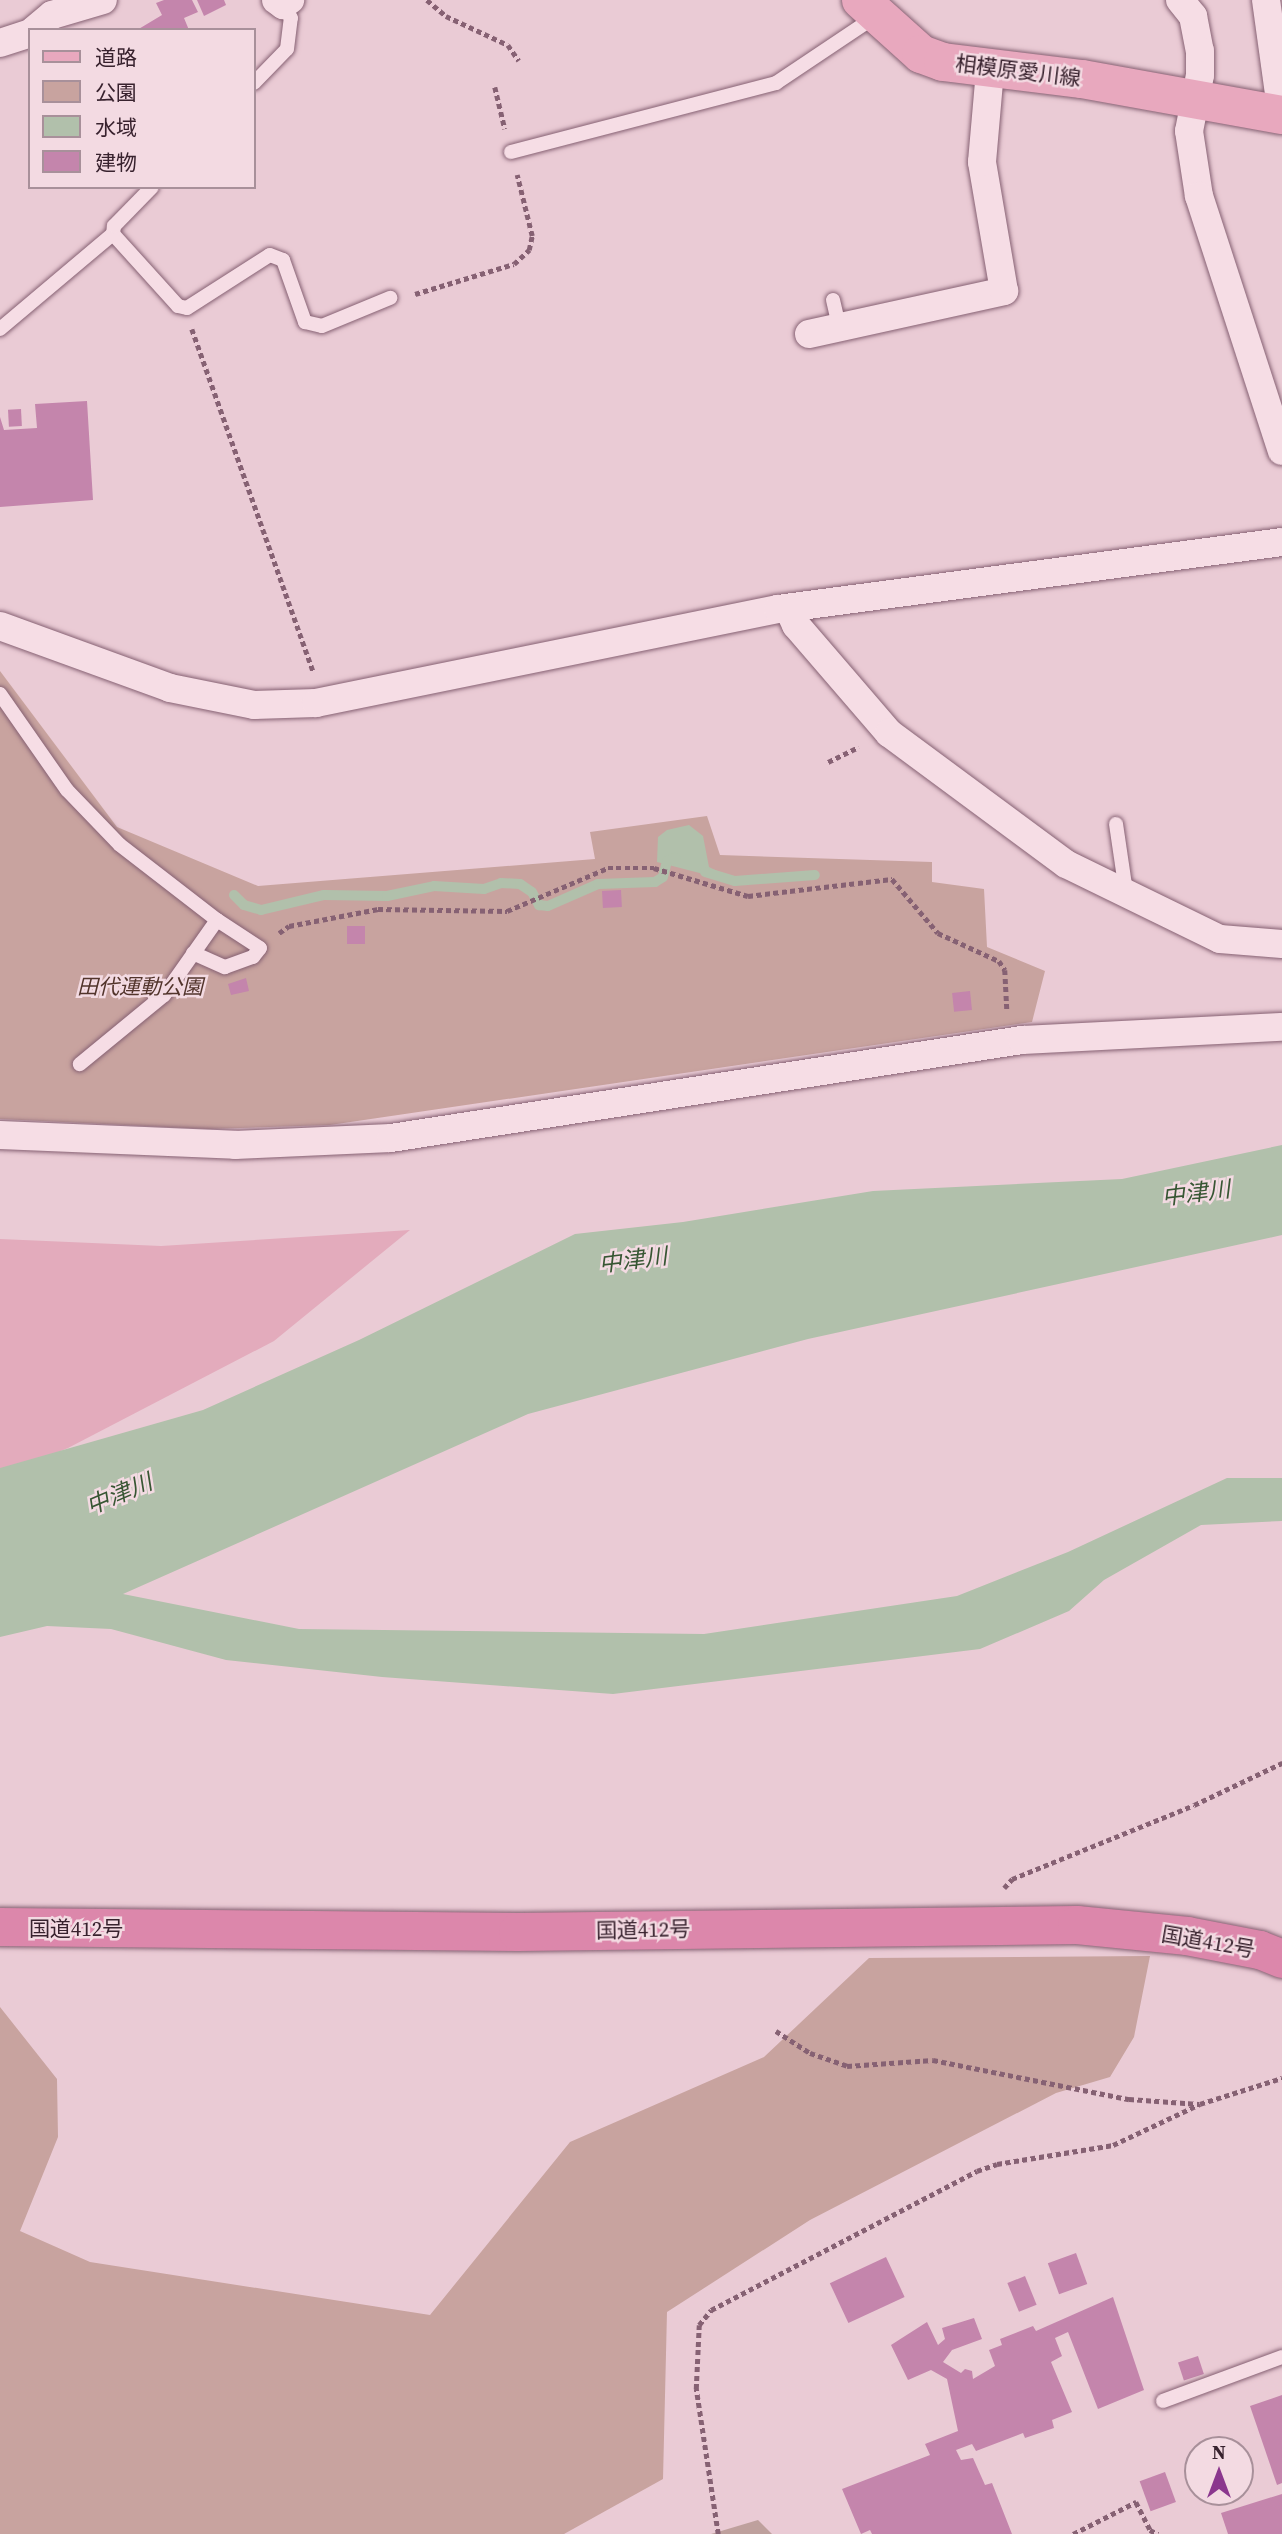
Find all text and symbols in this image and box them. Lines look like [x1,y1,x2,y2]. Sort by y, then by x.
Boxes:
legend [28,28,256,189]
text: 道路 [95,43,137,72]
street label: 相模原愛川線 [954,51,1082,91]
text: 公園 [95,78,137,107]
text: 水域 [95,113,137,142]
text: 建物 [95,148,137,177]
park label: 田代運動公園 [77,974,203,1000]
water label: 中津川 [1160,1175,1232,1211]
water label: 中津川 [597,1242,669,1278]
water label: 中津川 [82,1468,156,1520]
street label: 国道412号 [29,1916,123,1942]
street label: 国道412号 [596,1917,690,1943]
street label: 国道412号 [1159,1921,1257,1963]
north arrow [1184,2436,1254,2506]
text: N [1212,2439,1226,2465]

